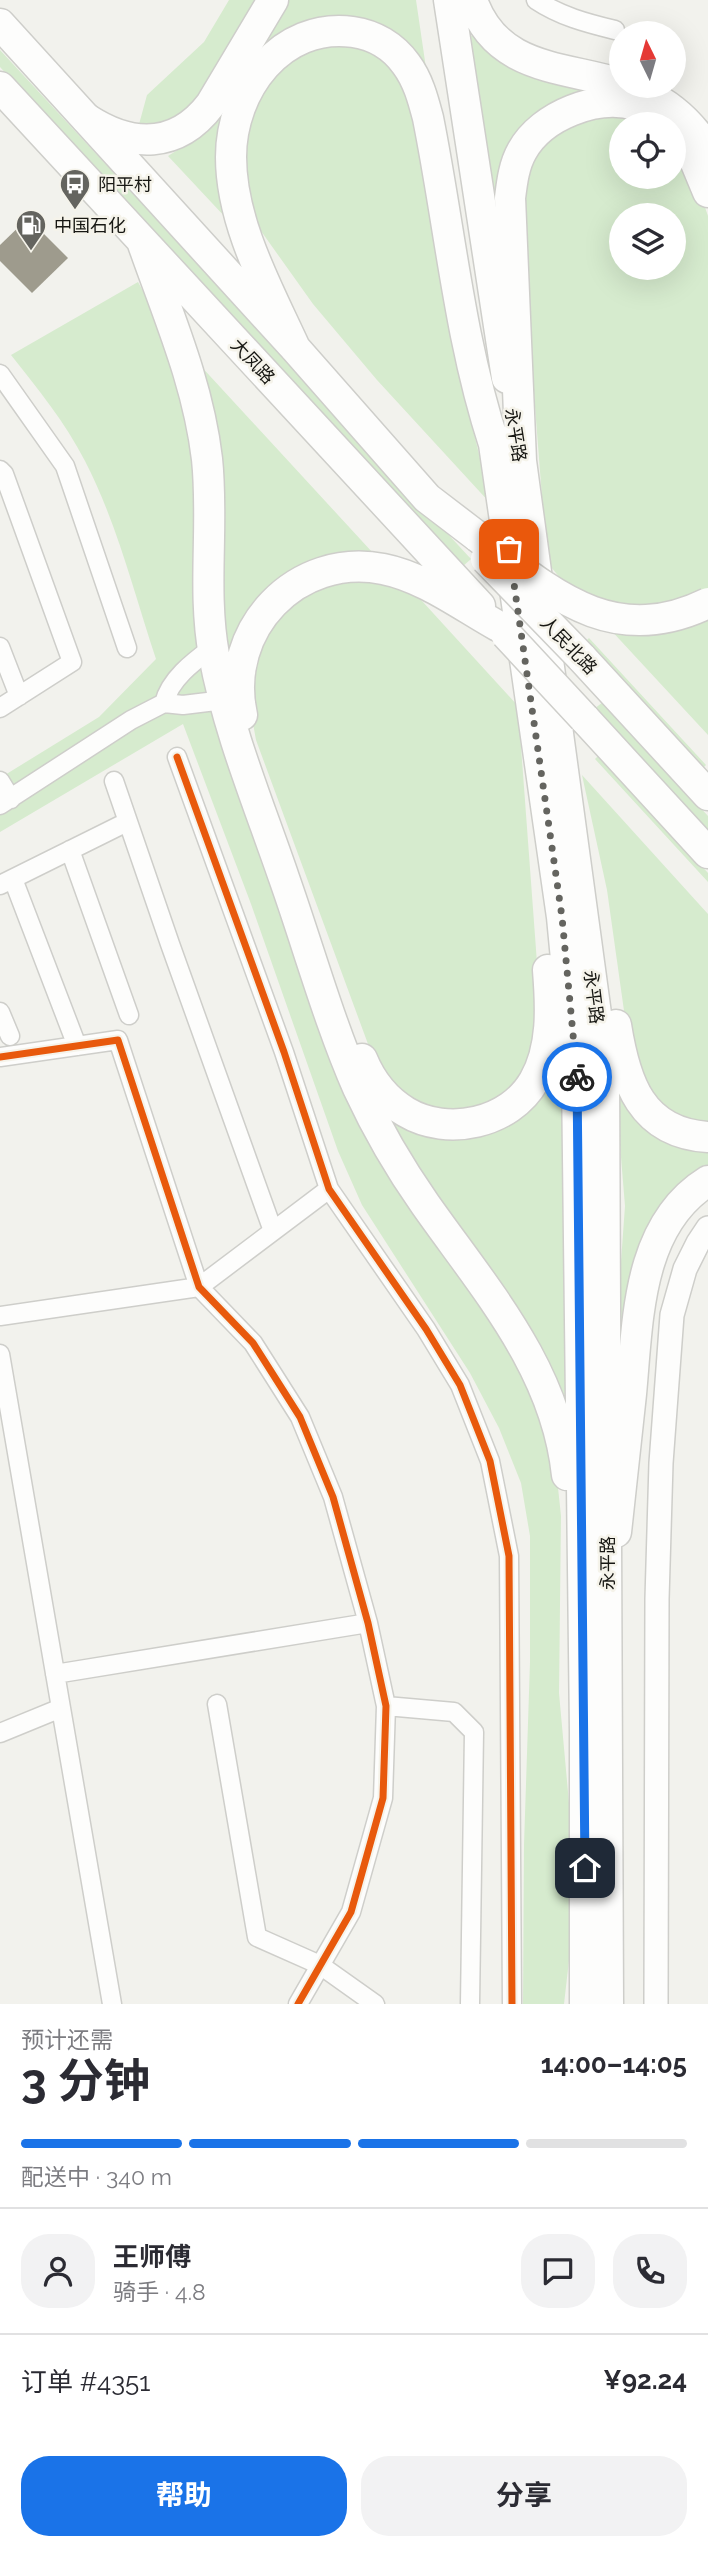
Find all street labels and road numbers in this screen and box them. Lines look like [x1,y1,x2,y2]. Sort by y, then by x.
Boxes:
street label: 大凤路 [227,334,279,388]
street label: 永平路 [501,407,531,463]
street label: 人民北路 [536,612,602,678]
street label: 永平路 [580,969,608,1025]
street label: 永平路 [597,1536,618,1590]

